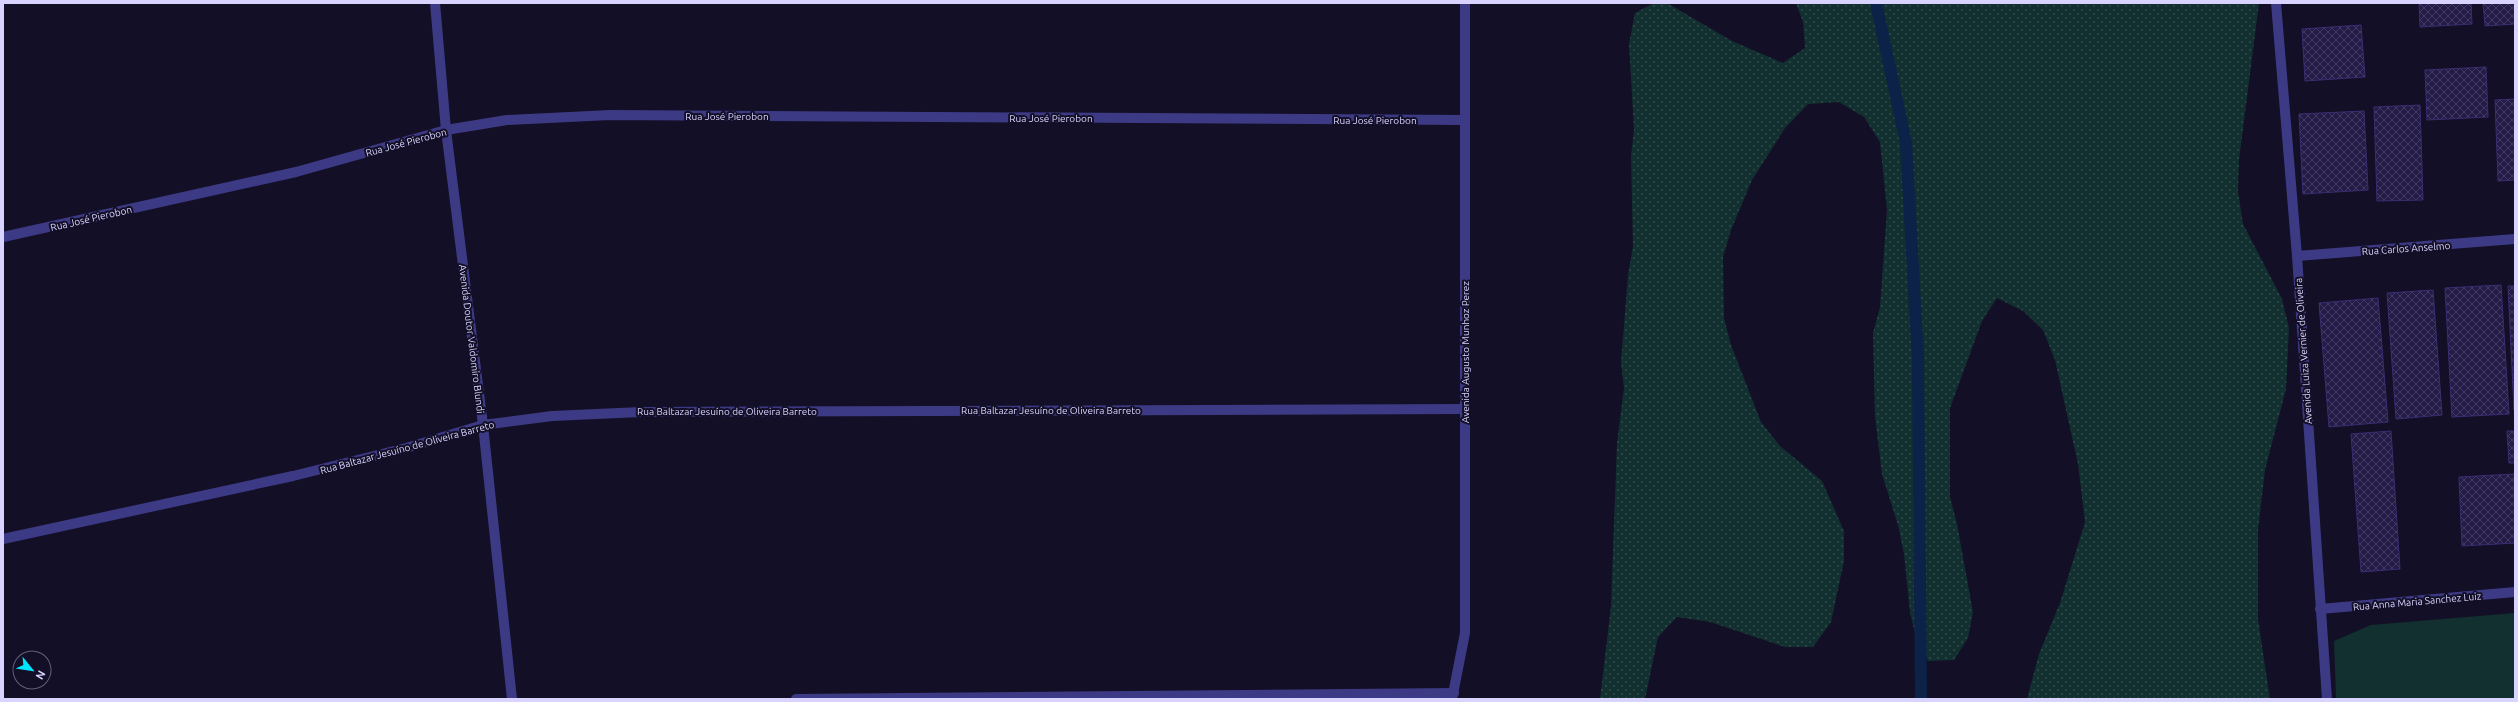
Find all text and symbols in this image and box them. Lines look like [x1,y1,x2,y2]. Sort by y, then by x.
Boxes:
street label: Rua José Pierobon [685,111,769,122]
street label: Rua José Pierobon [1009,113,1093,124]
street label: Rua José Pierobon [1333,115,1417,126]
street label: Rua José Pierobon [364,126,448,159]
street label: Rua José Pierobon [49,204,133,233]
street label: Rua Carlos Anselmo [2361,240,2451,257]
street label: Avenida Doutor Valdomiro Blundi [457,264,486,414]
street label: Avenida Luiza Vernier de Oliveira [2293,277,2314,424]
street label: Avenida Augusto Munhoz Perez [1460,281,1471,423]
street label: Rua Baltazar Jesuíno de Oliveira Barreto [961,405,1141,416]
street label: Rua Baltazar Jesuíno de Oliveira Barreto [637,406,817,417]
street label: Rua Baltazar Jesuíno de Oliveira Barreto [319,419,496,476]
street label: Rua Anna Maria Sanchez Luiz [2352,590,2482,613]
north arrow [12,650,52,690]
text: N [33,668,48,682]

